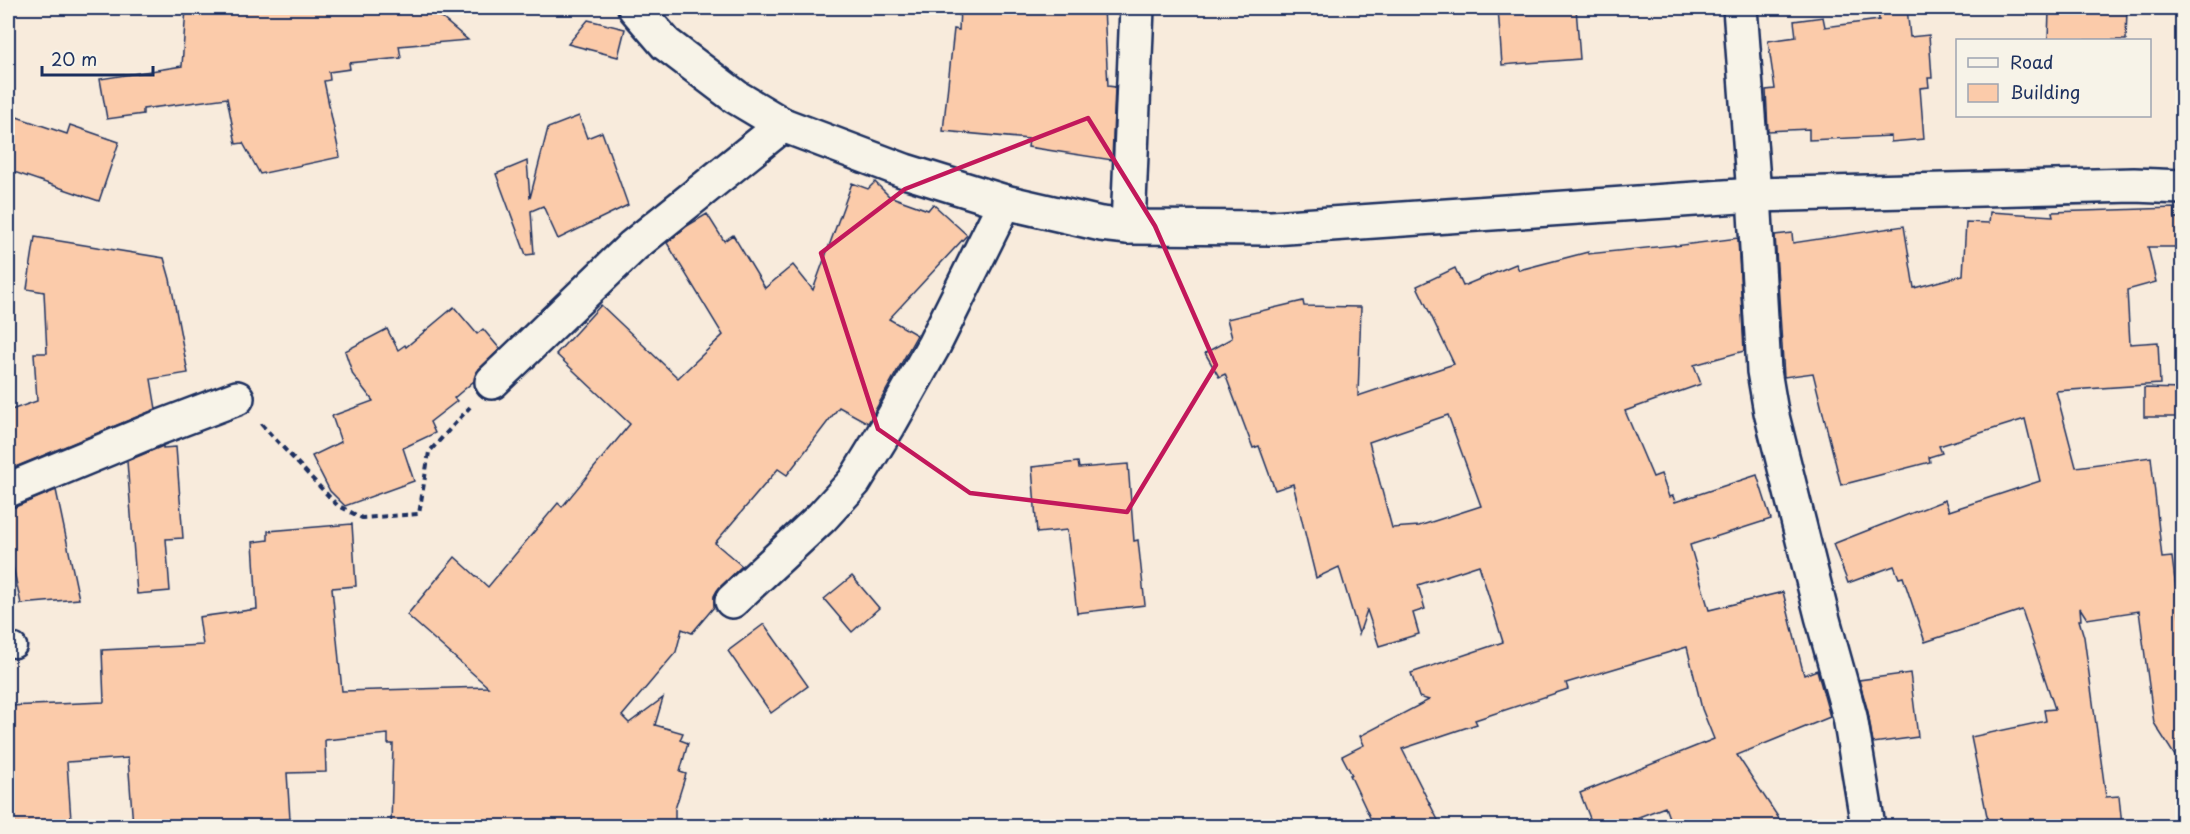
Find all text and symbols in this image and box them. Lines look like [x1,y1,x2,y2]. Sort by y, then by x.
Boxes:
scale bar [42,39,153,77]
legend [1956,39,2151,117]
text: 20 m [51,45,97,72]
text: Road [2010,48,2054,75]
text: Building [2010,78,2080,105]

